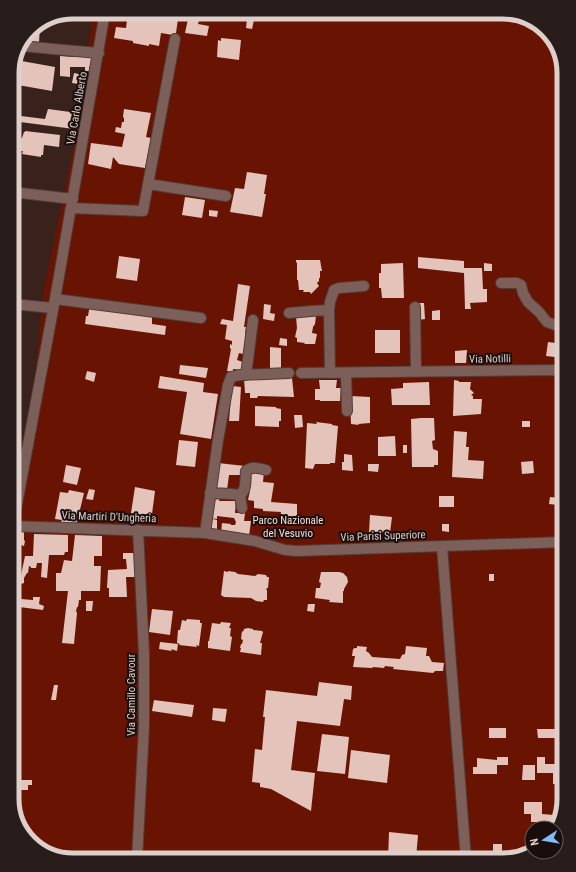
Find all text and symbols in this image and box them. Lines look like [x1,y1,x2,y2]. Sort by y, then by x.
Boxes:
street label: Via Carlo Alberto [64,70,90,145]
street label: Via Notilli [469,352,511,366]
street label: Via Martiri D'Ungheria [61,509,157,525]
park label: Parco Nazionale del Vesuvio [253,514,323,540]
street label: Via Parisi Superiore [340,528,426,544]
street label: Via Camillo Cavour [125,653,138,736]
north arrow [524,820,564,860]
text: N [528,837,542,847]

